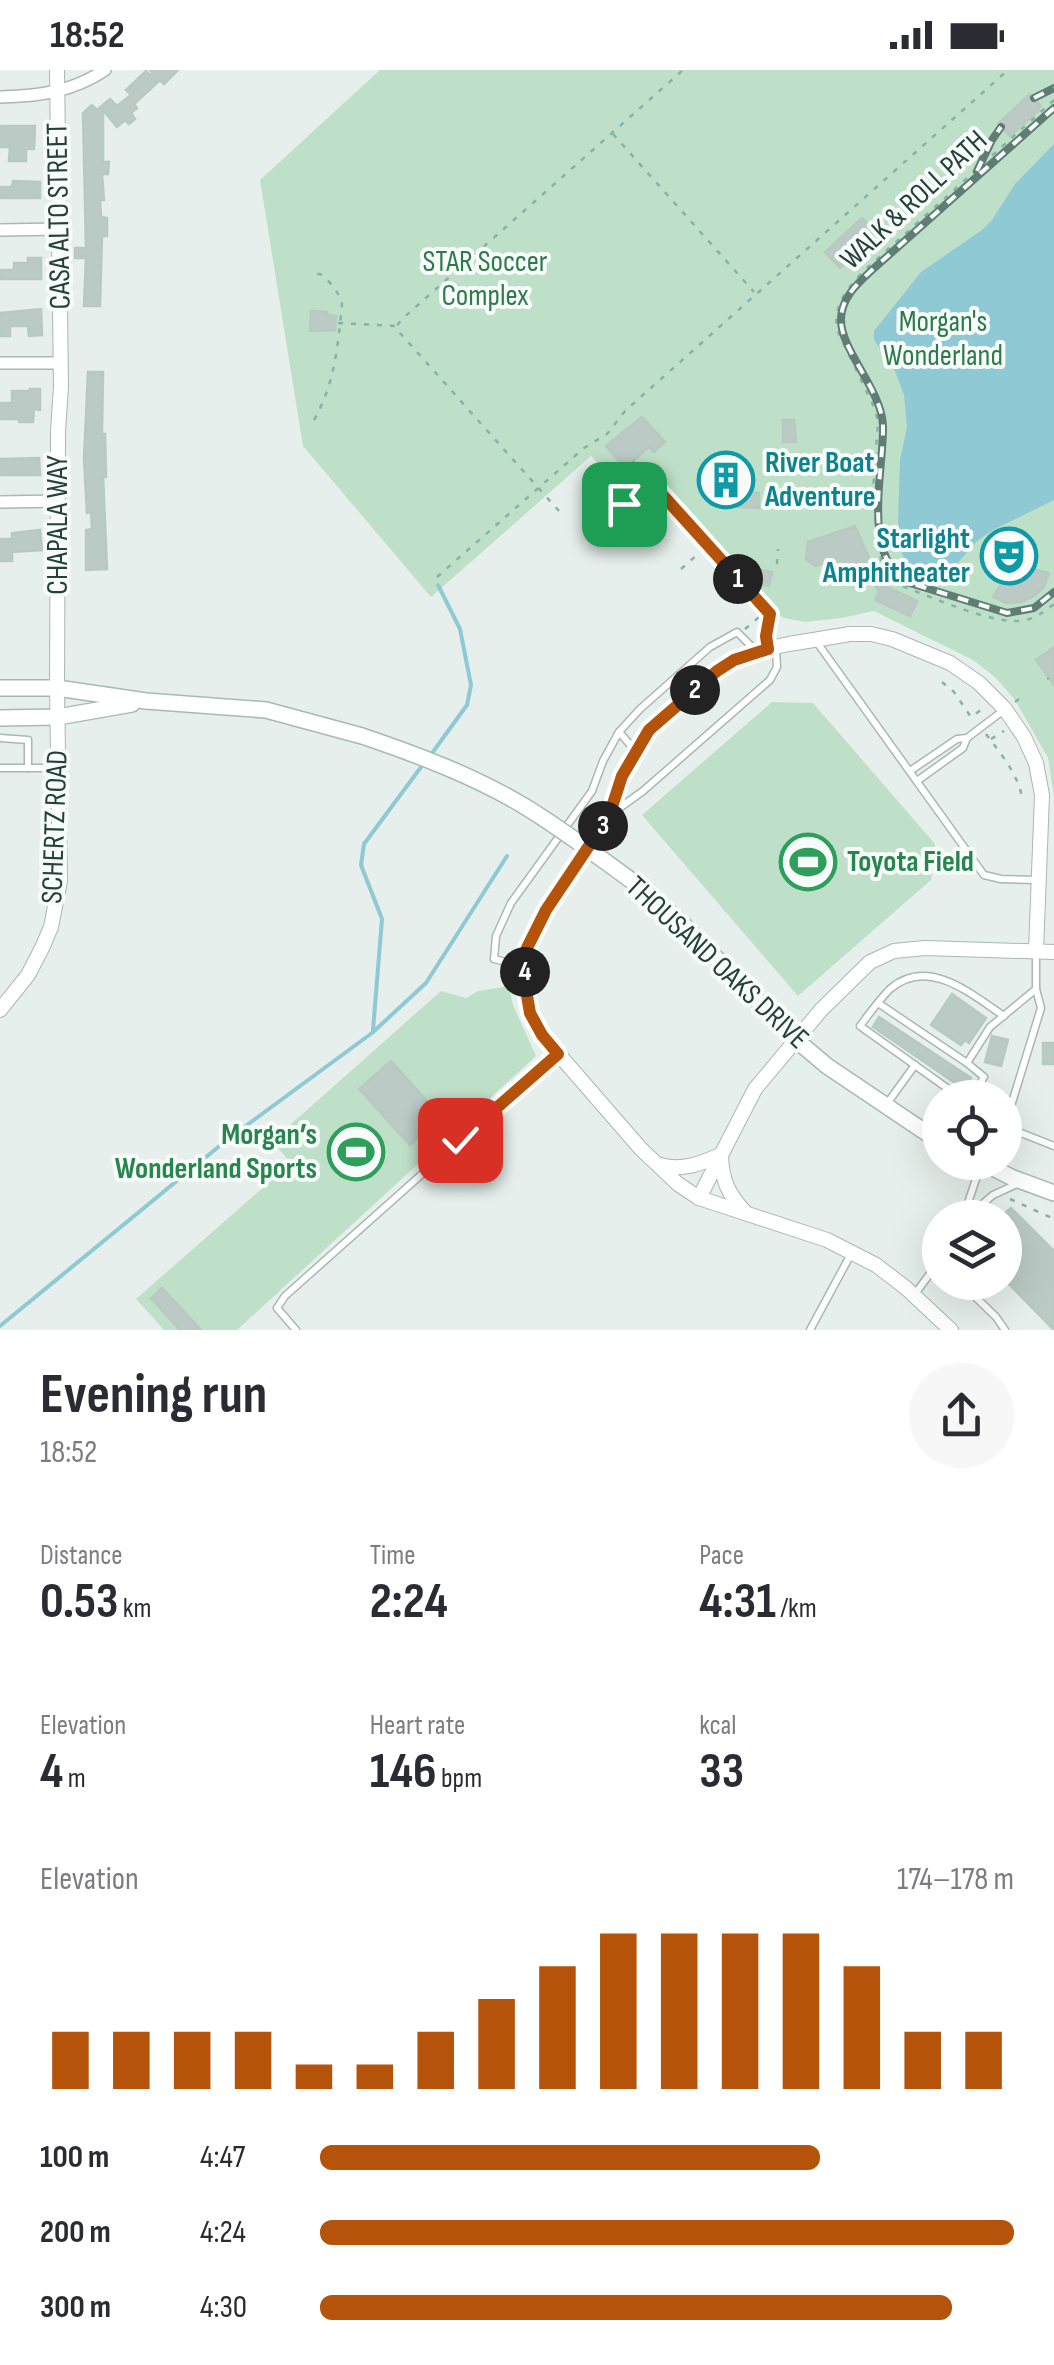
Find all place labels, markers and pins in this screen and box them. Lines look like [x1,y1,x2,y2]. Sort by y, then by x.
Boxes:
place label: River Boat Adventure [764,445,875,515]
building icon: River Boat Adventure [696,450,756,510]
pin [582,462,667,547]
place label: Starlight Amphitheater [822,521,970,591]
theatre icon: Starlight Amphitheater [979,526,1039,586]
pin: 1 [713,554,763,604]
pin: 2 [670,665,720,715]
pin: 3 [578,801,628,851]
sports icon: Toyota Field [778,832,838,892]
place label: Toyota Field [847,844,974,880]
pin: 4 [500,947,550,997]
pin [418,1098,503,1183]
place label: Morgan’s Wonderland Sports [115,1117,317,1187]
sports icon: Morgan’s Wonderland Sports [326,1122,386,1182]

